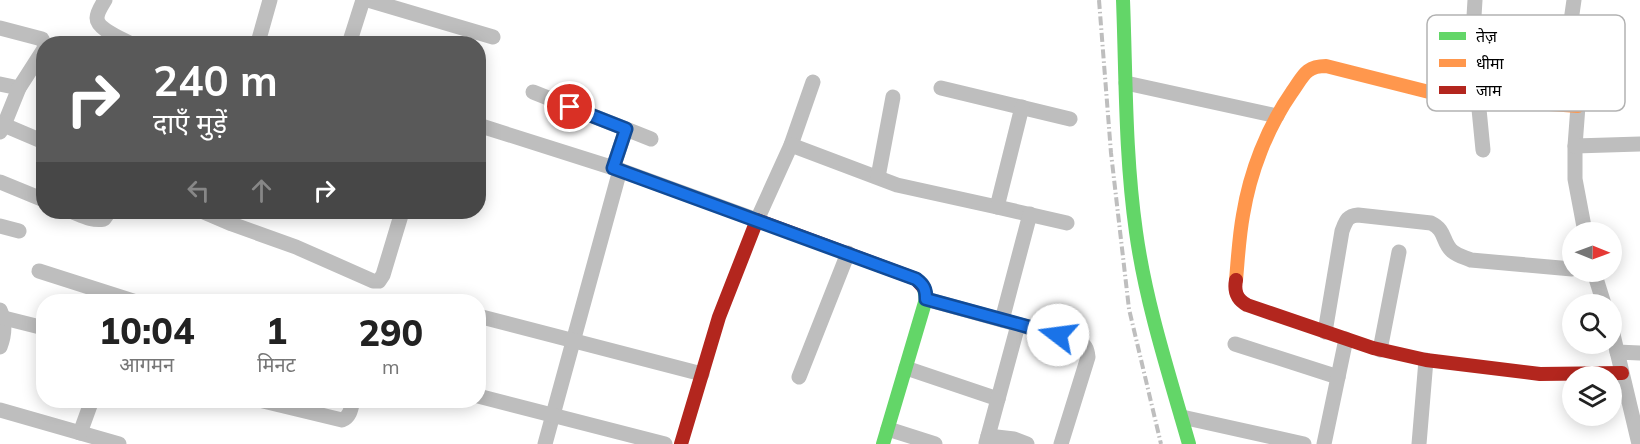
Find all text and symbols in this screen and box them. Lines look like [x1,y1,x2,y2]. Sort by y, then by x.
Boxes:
legend [1427,15,1625,111]
text: तेज़ [1476,26,1498,46]
text: धीमा [1476,53,1505,73]
text: 240 m [153,54,278,107]
icon: right [54,60,132,138]
text: जाम [1476,80,1502,100]
pin [544,81,595,132]
icon: arrive [553,90,586,123]
text: दाएँ मुड़ें [153,106,227,140]
icon: left [182,174,215,207]
icon: ahead [245,174,278,207]
icon: right [308,174,341,207]
north arrow [1562,222,1622,282]
map controls [1562,222,1622,426]
button: search [1562,294,1622,354]
position arrow [1026,303,1090,367]
text: 10:04 [99,308,195,353]
text: 1 [266,308,287,353]
text: 290 [358,310,423,355]
text: आगमन [119,352,174,377]
text: मिनट [257,352,296,377]
text: m [382,354,400,379]
button: layers [1562,366,1622,426]

